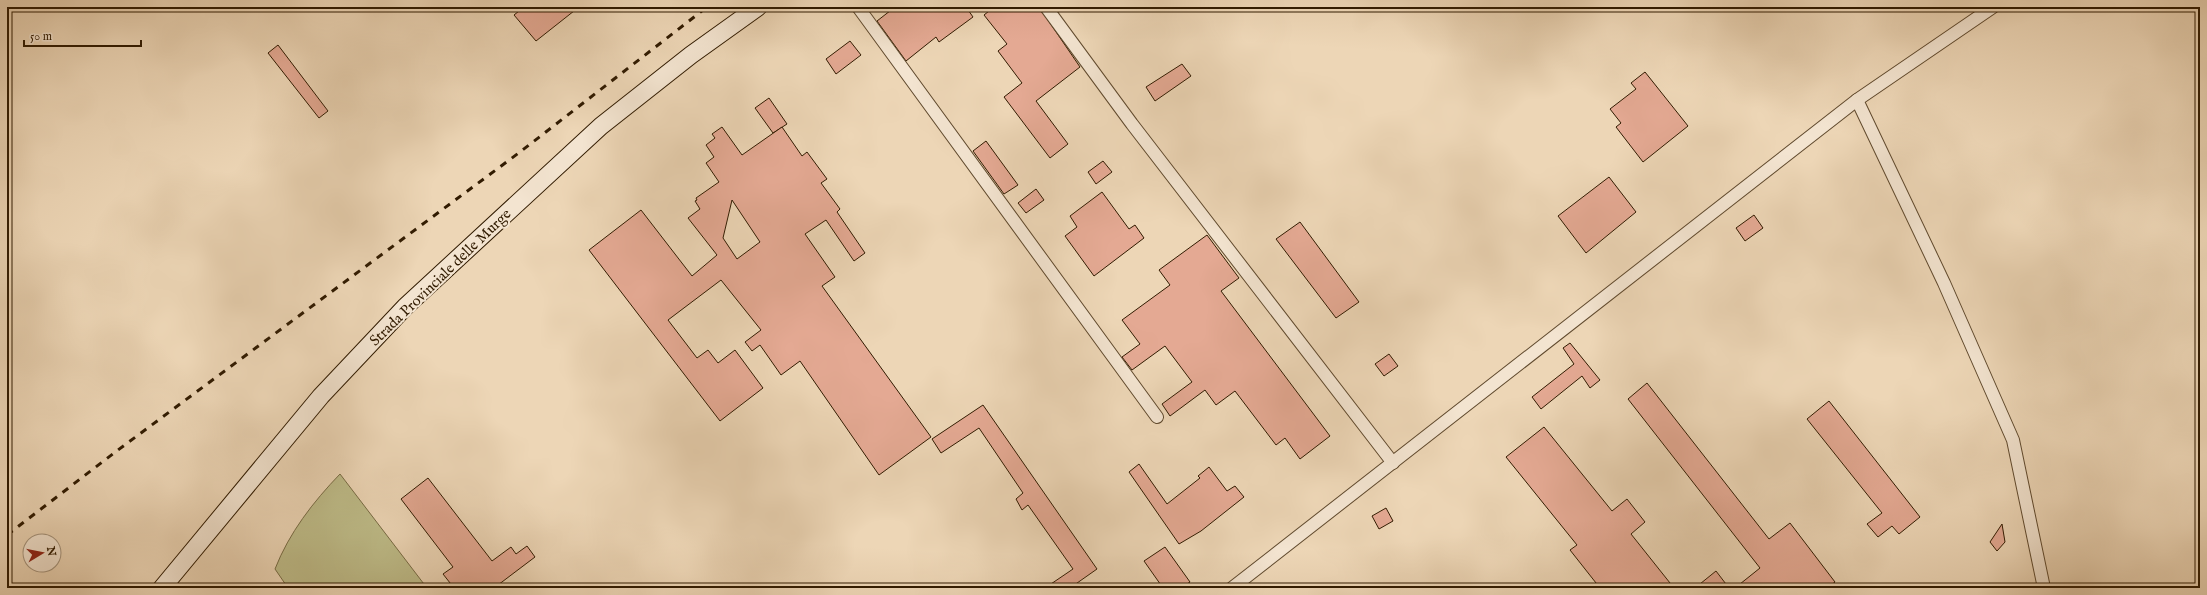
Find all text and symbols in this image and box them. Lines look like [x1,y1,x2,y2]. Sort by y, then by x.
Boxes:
scale bar [24,22,141,48]
text: 50 m [30,29,52,44]
street label: Strada Provinciale delle Murge [365,204,515,350]
north arrow [22,533,62,573]
text: N [43,545,59,558]

